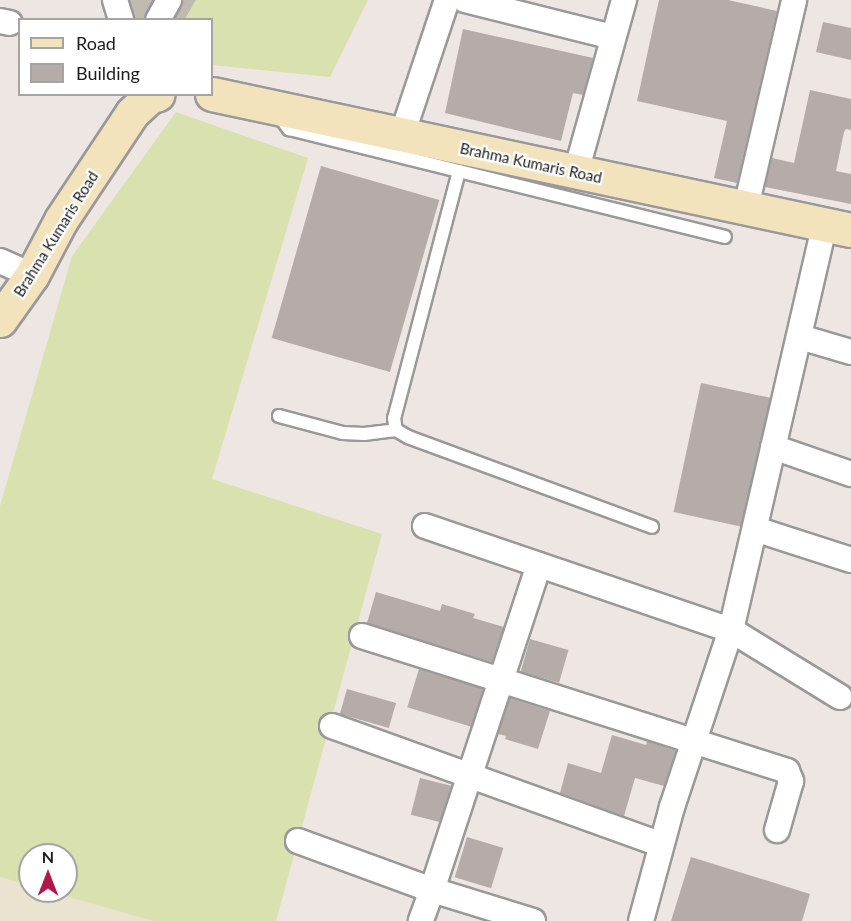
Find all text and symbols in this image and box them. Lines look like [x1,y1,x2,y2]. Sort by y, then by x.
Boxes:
legend [18,18,213,96]
text: Road [76,32,116,54]
text: Building [76,62,140,84]
street label: Brahma Kumaris Road [458,139,604,187]
street label: Brahma Kumaris Road [10,168,102,300]
north arrow [18,843,78,903]
text: N [42,847,54,866]

